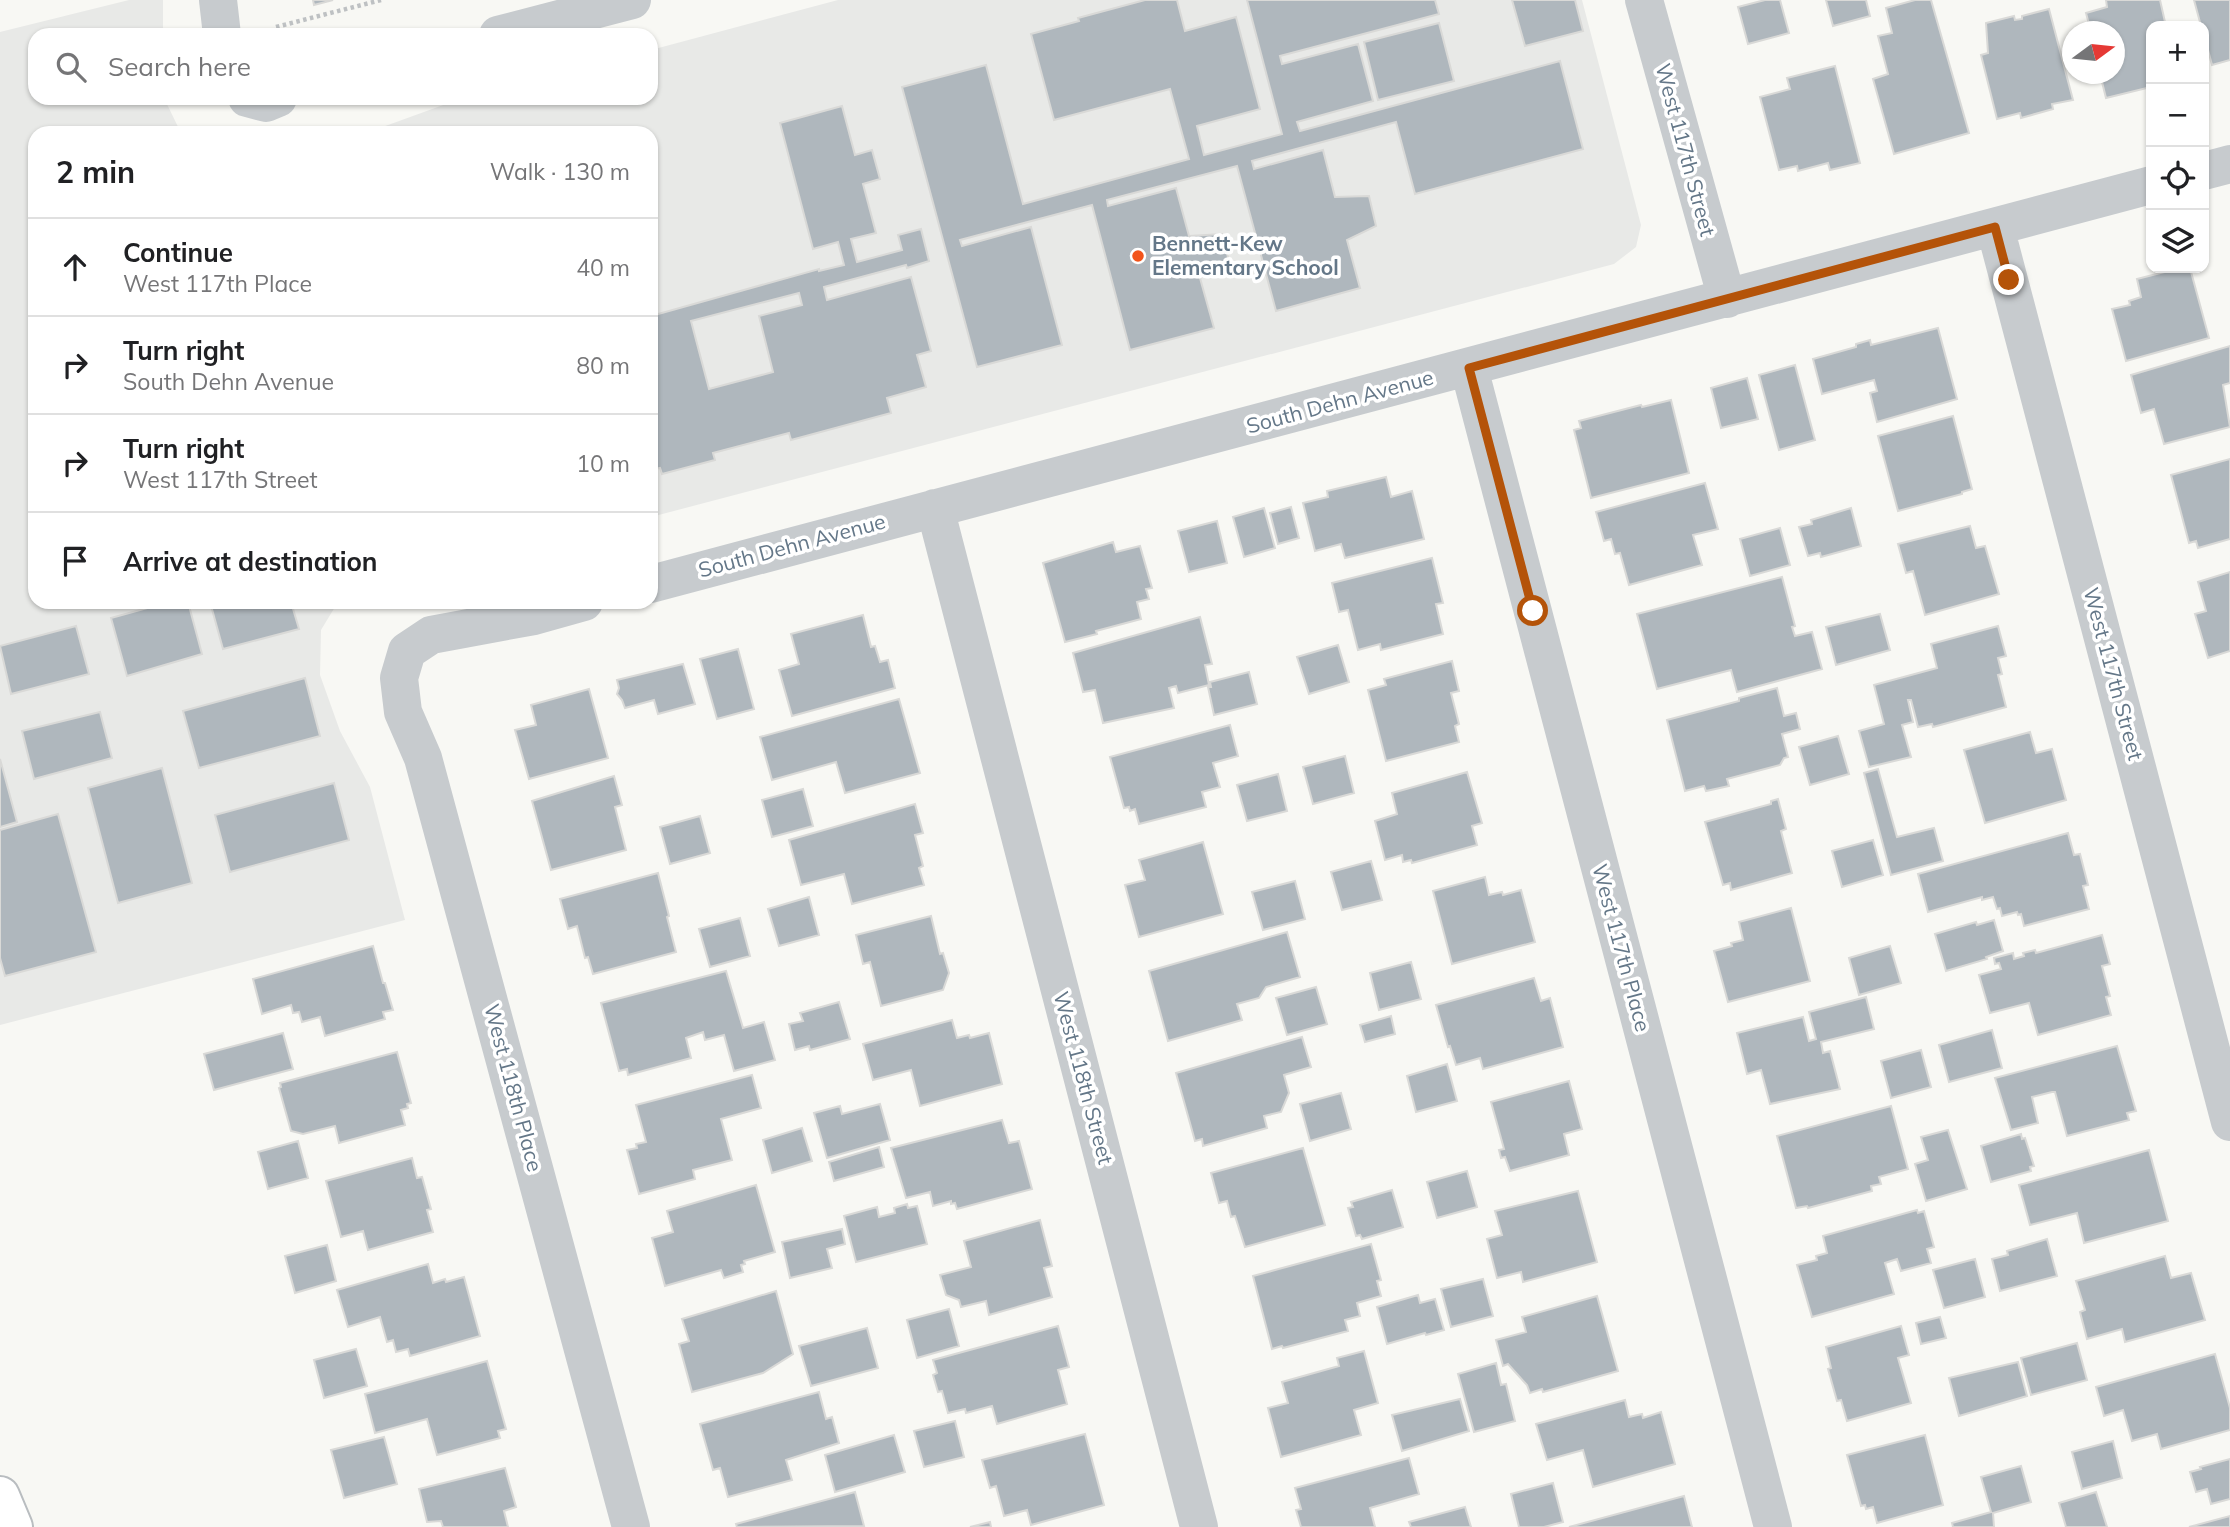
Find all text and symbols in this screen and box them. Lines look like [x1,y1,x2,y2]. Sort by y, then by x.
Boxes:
north arrow [2062,21,2125,84]
map controls [2146,21,2209,273]
button: + [2146,21,2209,84]
search box [28,28,658,105]
icon: search [52,48,90,86]
text: Search here [108,50,251,83]
street label: West 117th Street [1650,61,1722,239]
button: − [2146,84,2209,147]
button: locate [2146,147,2209,210]
text: 2 min [56,153,135,191]
text: Walk · 130 m [490,157,630,186]
button: layers [2146,210,2209,273]
place label: Bennett-Kew Elementary School [1152,230,1339,280]
text: Continue [123,236,233,269]
icon: ahead [56,248,94,286]
marker: Bennett-Kew Elementary School [1130,248,1146,264]
text: 40 m [576,253,630,282]
route end [1993,264,2024,295]
text: West 117th Place [123,269,312,298]
text: Turn right [123,334,244,367]
icon: right [56,346,94,384]
text: 80 m [576,351,630,380]
street label: South Dehn Avenue [1243,364,1436,439]
text: South Dehn Avenue [123,367,334,396]
text: Turn right [123,432,244,465]
icon: right [56,444,94,482]
text: 10 m [576,449,630,478]
text: West 117th Street [123,465,318,494]
street label: South Dehn Avenue [695,508,888,583]
icon: arrive [56,542,94,580]
text: Arrive at destination [123,545,378,578]
street label: West 117th Street [2078,585,2150,763]
route start [1517,595,1548,626]
street label: West 117th Place [1587,861,1657,1034]
street label: West 118th Street [1048,989,1120,1167]
street label: West 118th Place [479,1001,549,1174]

